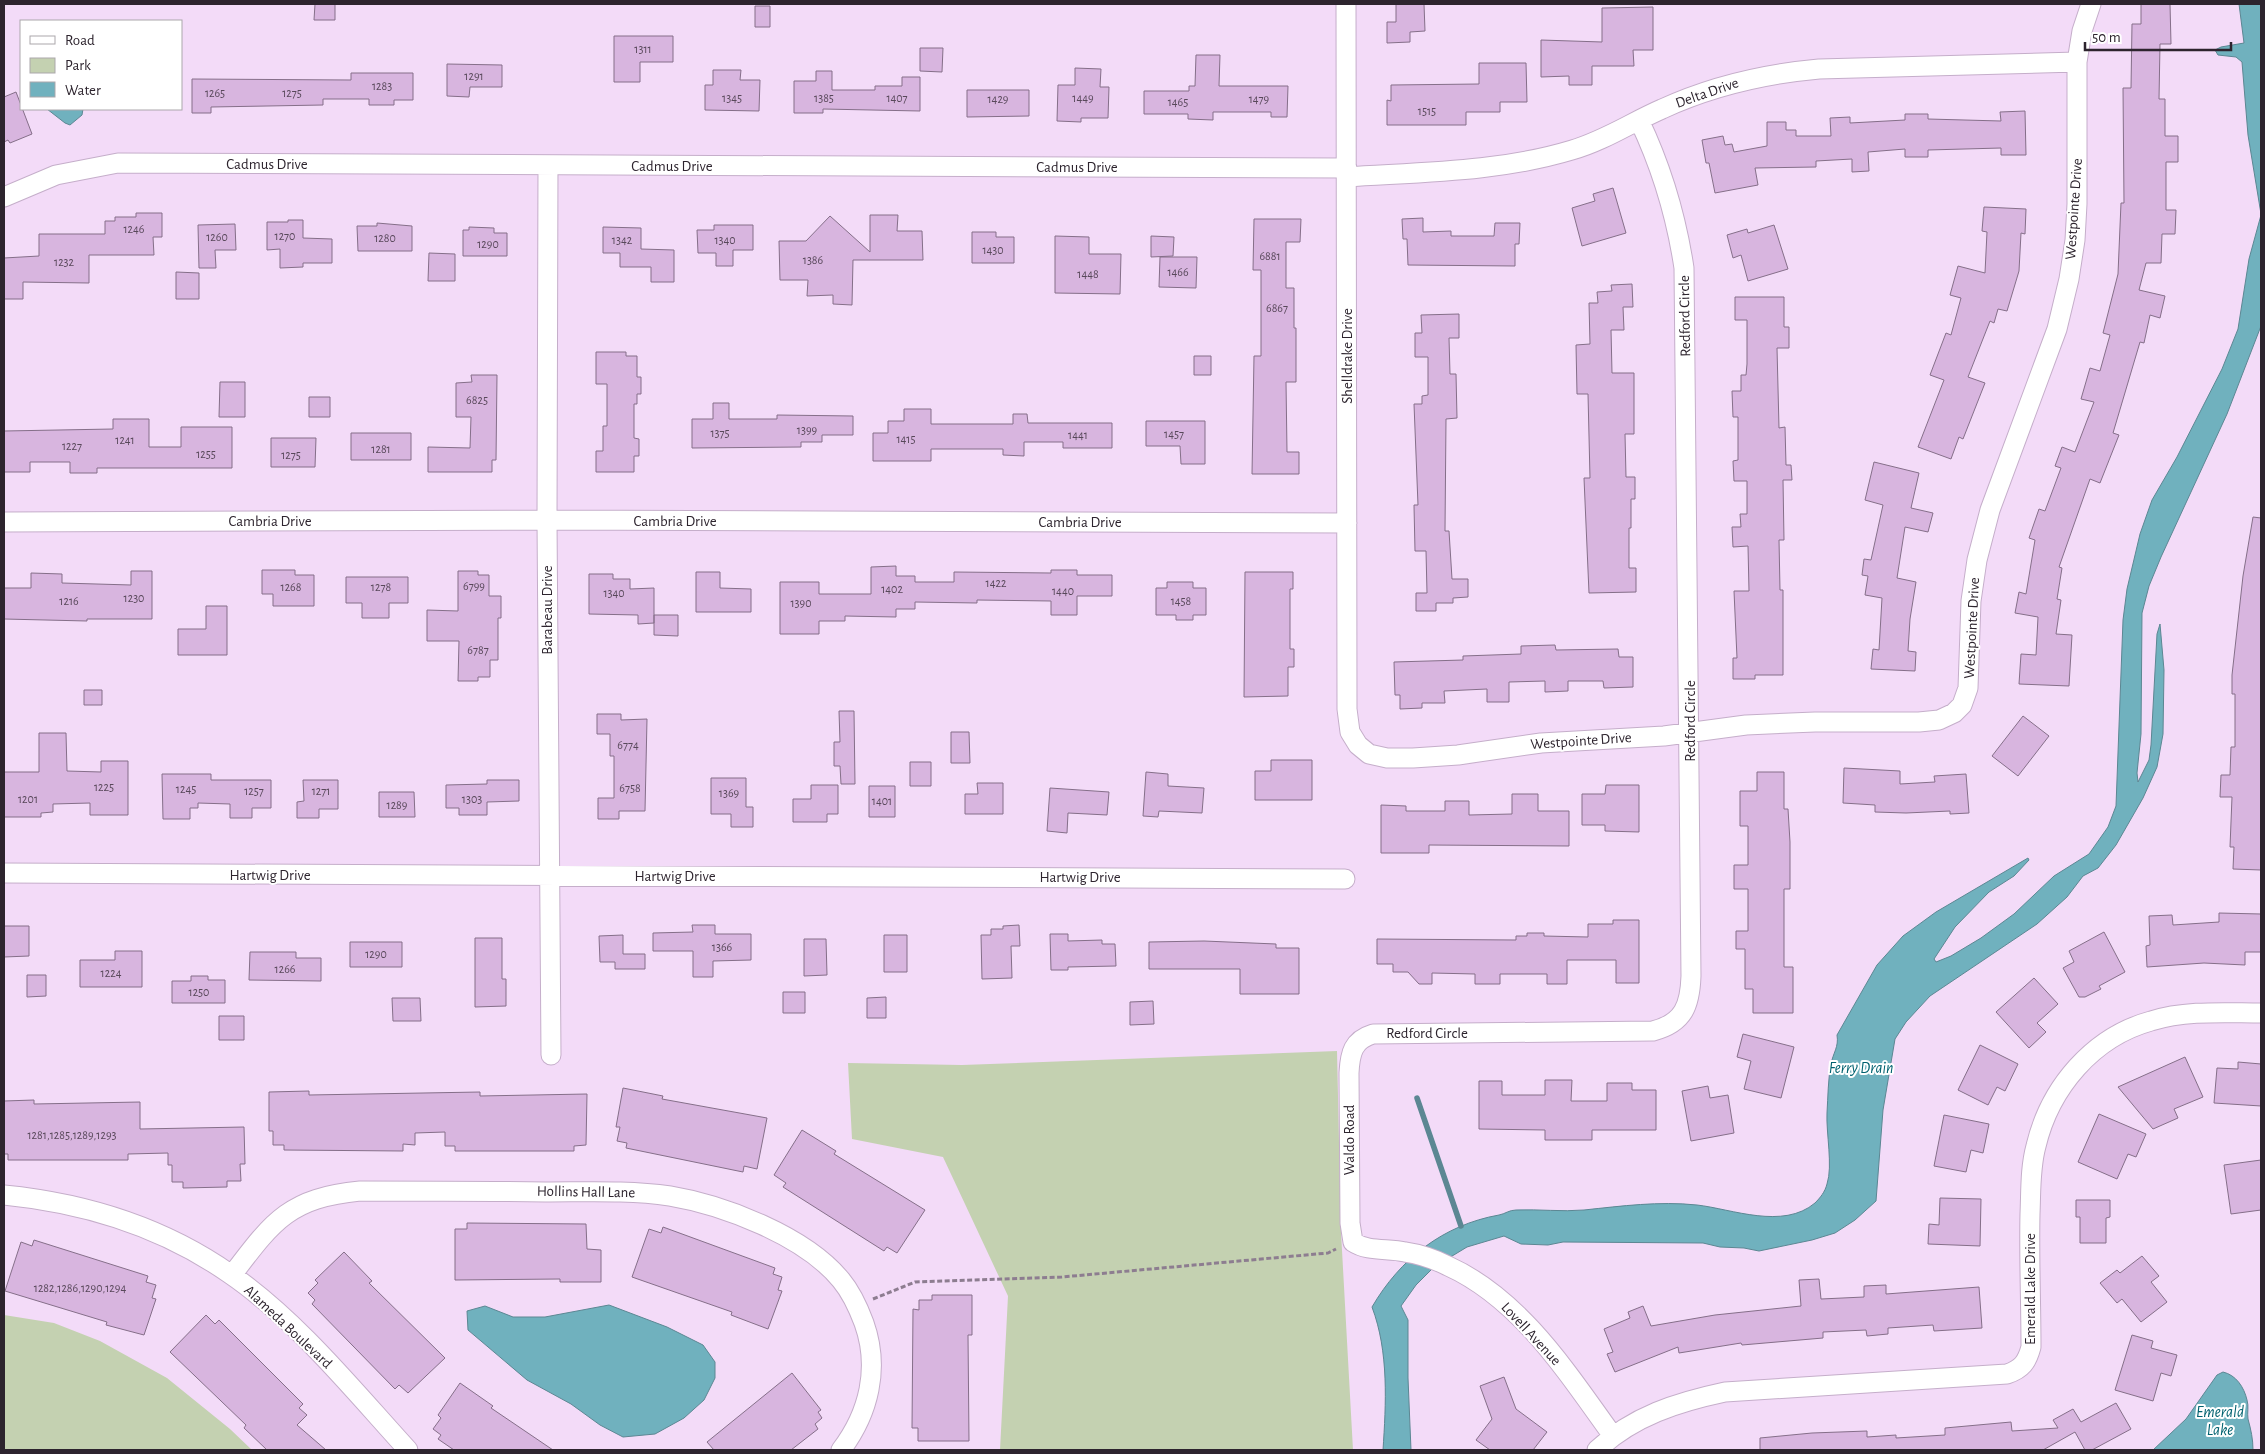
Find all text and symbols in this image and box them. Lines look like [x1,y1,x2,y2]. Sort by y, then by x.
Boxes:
legend [20,20,182,110]
scale bar [2085,20,2231,52]
text: 50 m [2092,30,2121,45]
text: Road [65,33,95,48]
house number: 1311 [634,43,652,55]
text: Park [65,58,91,73]
house number: 1291 [464,70,484,82]
street label: Delta Drive [1673,75,1741,111]
house number: 1283 [372,80,392,92]
text: Water [65,83,101,98]
house number: 1265 [205,87,225,99]
house number: 1275 [282,87,302,99]
house number: 1345 [722,92,742,104]
house number: 1385 [814,92,834,104]
house number: 1407 [886,92,908,104]
house number: 1449 [1072,92,1094,104]
house number: 1429 [987,93,1009,105]
house number: 1479 [1249,93,1270,105]
house number: 1465 [1168,96,1188,108]
house number: 1515 [1418,105,1436,117]
street label: Cadmus Drive [226,157,308,172]
street label: Westpointe Drive [2063,158,2085,260]
street label: Cadmus Drive [631,159,713,174]
street label: Cadmus Drive [1036,160,1118,175]
house number: 1246 [123,223,145,235]
house number: 1270 [275,230,295,242]
house number: 1260 [206,231,228,243]
house number: 1280 [374,232,396,244]
house number: 1342 [612,234,633,246]
house number: 1340 [714,234,736,246]
house number: 1290 [477,238,499,250]
house number: 1430 [982,244,1004,256]
house number: 6881 [1259,250,1281,262]
house number: 1386 [803,254,824,266]
house number: 1232 [54,256,75,268]
house number: 1466 [1167,266,1189,278]
house number: 1448 [1077,268,1099,280]
street label: Redford Circle [1677,275,1693,357]
house number: 6867 [1266,302,1288,314]
street label: Shelldrake Drive [1340,308,1355,404]
house number: 6825 [466,394,488,406]
house number: 1399 [797,424,818,436]
house number: 1375 [710,427,730,439]
house number: 1457 [1164,428,1184,440]
house number: 1441 [1068,429,1088,441]
house number: 1415 [896,433,916,445]
house number: 1241 [115,434,135,446]
house number: 1227 [62,440,82,452]
house number: 1281 [371,443,391,455]
house number: 1255 [196,448,216,460]
house number: 1275 [281,449,301,461]
street label: Cambria Drive [228,514,312,529]
street label: Cambria Drive [633,514,717,529]
street label: Cambria Drive [1038,515,1122,530]
street label: Barabeau Drive [540,565,555,655]
house number: 1422 [986,577,1007,589]
street label: Westpointe Drive [1962,577,1982,679]
house number: 6799 [463,580,485,592]
house number: 1268 [281,581,302,593]
house number: 1278 [371,581,391,593]
house number: 1402 [881,583,903,595]
house number: 1440 [1052,585,1074,597]
house number: 1340 [603,587,625,599]
house number: 1230 [124,592,144,604]
house number: 1216 [59,595,79,607]
house number: 1458 [1171,595,1192,607]
house number: 1390 [790,597,812,609]
house number: 6787 [467,644,489,656]
street label: Redford Circle [1683,680,1698,762]
street label: Westpointe Drive [1530,730,1632,752]
house number: 6774 [617,739,639,751]
house number: 1225 [94,781,114,793]
house number: 6758 [619,782,641,794]
house number: 1245 [176,783,196,795]
house number: 1257 [244,785,264,797]
house number: 1271 [312,785,330,797]
house number: 1369 [719,787,740,799]
house number: 1201 [18,793,38,805]
house number: 1303 [462,793,482,805]
house number: 1401 [872,795,892,807]
house number: 1289 [387,799,408,811]
street label: Hartwig Drive [229,868,311,883]
street label: Hartwig Drive [634,869,716,884]
street label: Hartwig Drive [1039,870,1121,885]
house number: 1366 [712,941,733,953]
house number: 1290 [365,948,387,960]
house number: 1266 [275,963,296,975]
house number: 1224 [101,967,122,979]
house number: 1250 [189,986,209,998]
street label: Redford Circle [1386,1026,1468,1041]
water label: Ferry Drain [1829,1060,1893,1076]
street label: Waldo Road [1342,1104,1357,1175]
house number: 1281,1285,1289,1293 [27,1129,117,1141]
street label: Hollins Hall Lane [537,1184,635,1200]
street label: Emerald Lake Drive [2023,1233,2038,1345]
house number: 1282,1286,1290,1294 [34,1282,126,1294]
street label: Alameda Boulevard [241,1283,335,1372]
street label: Lovell Avenue [1498,1300,1564,1368]
water label: Emerald Lake [2196,1404,2244,1438]

